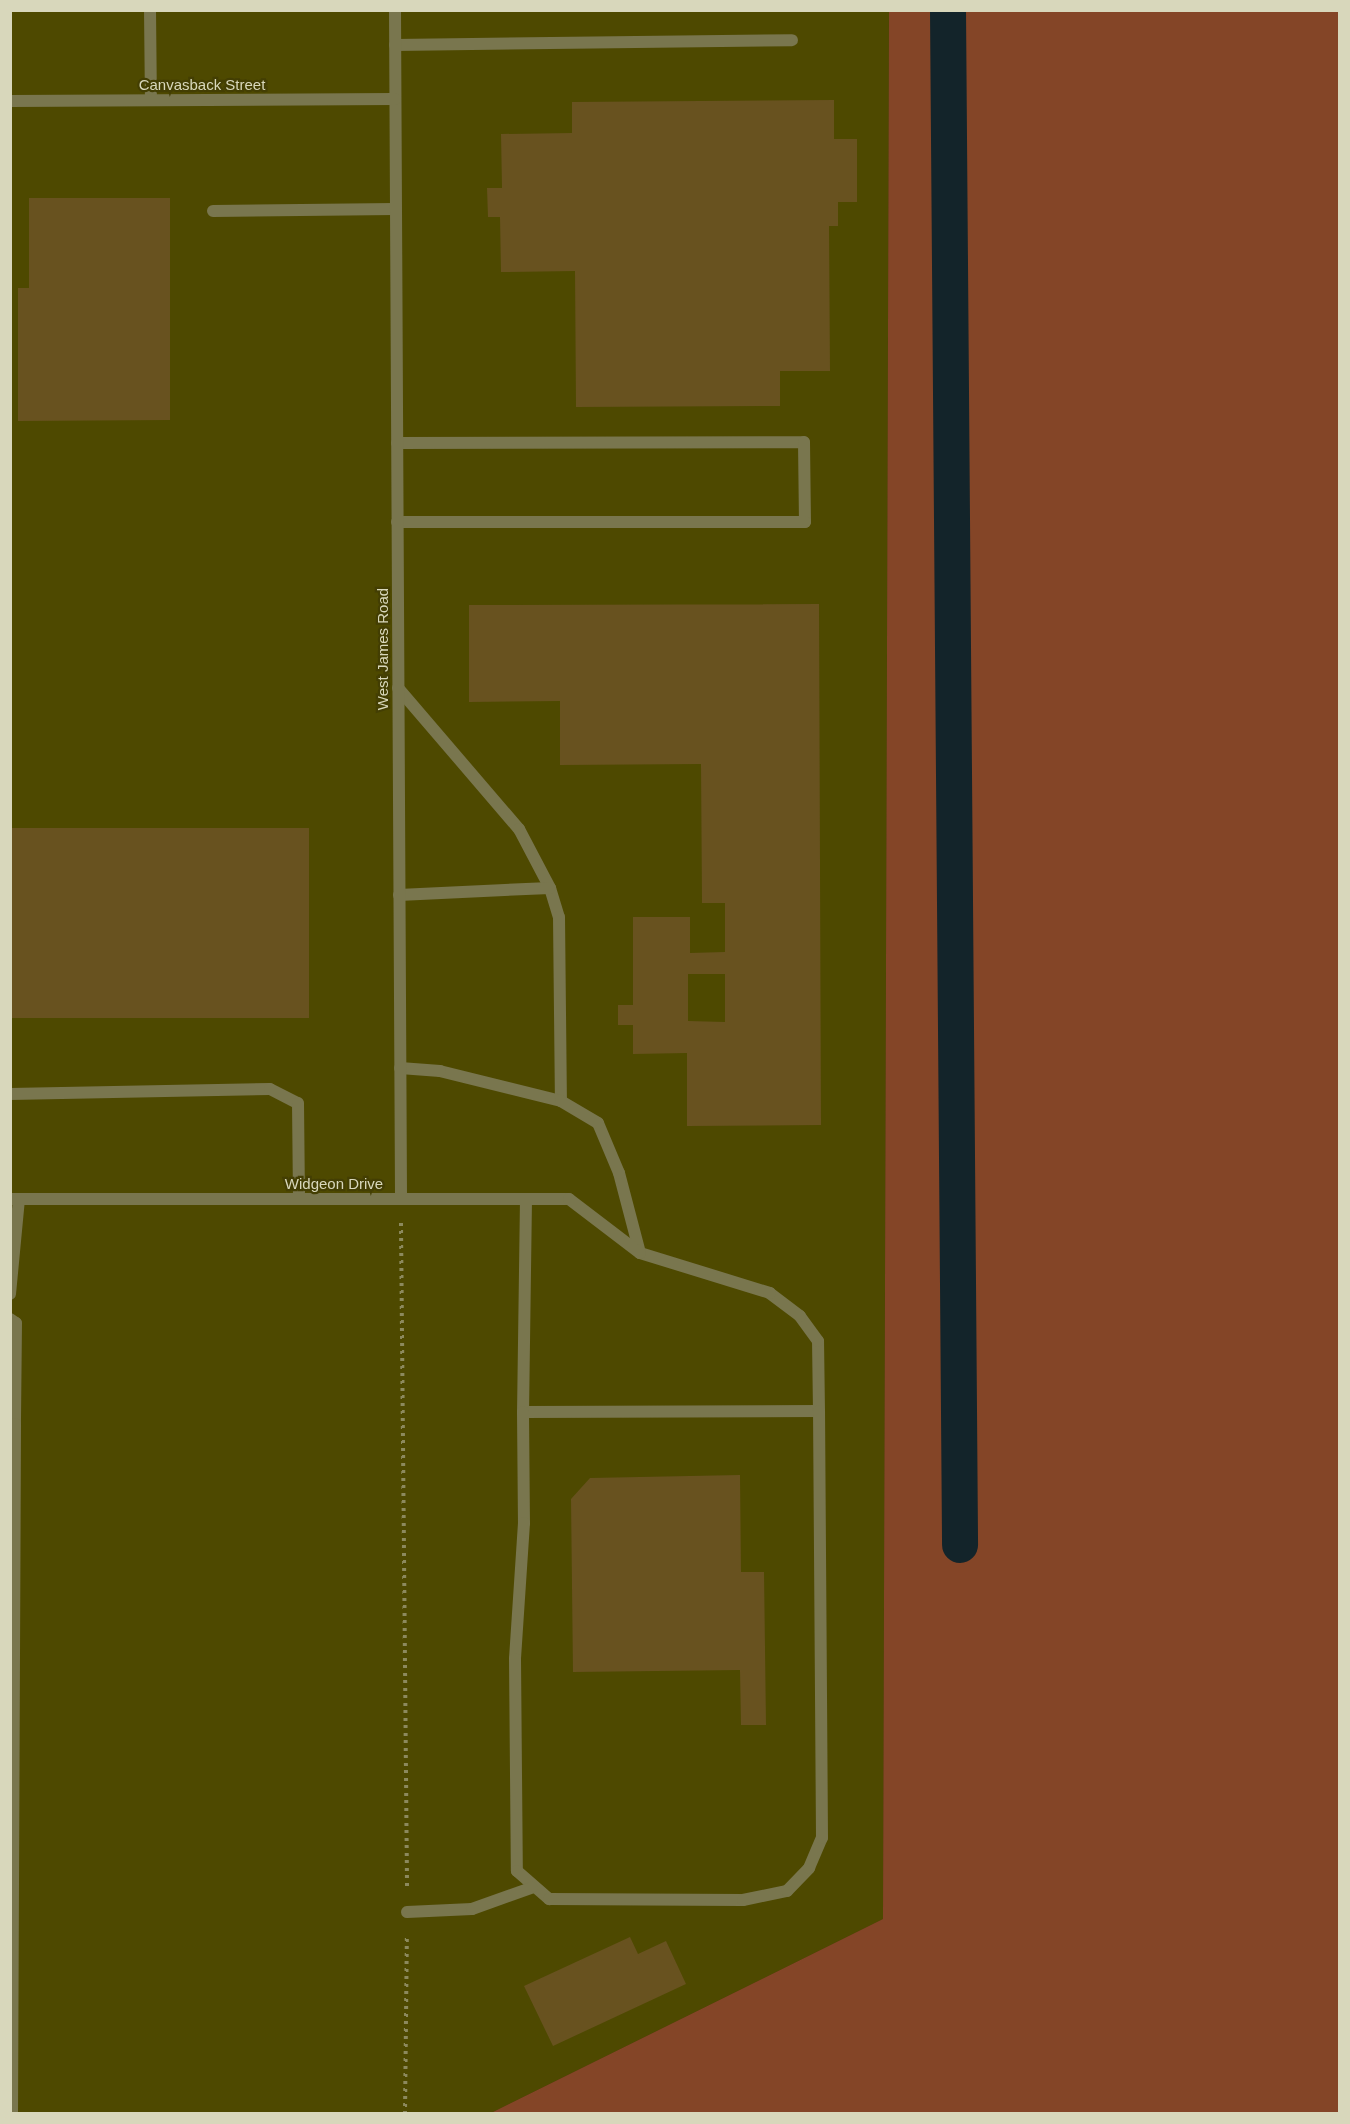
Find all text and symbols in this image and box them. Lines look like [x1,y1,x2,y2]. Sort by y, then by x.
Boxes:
street label: Canvasback Street [139,76,265,94]
street label: West James Road [374,588,392,710]
street label: Widgeon Drive [285,1175,383,1193]

